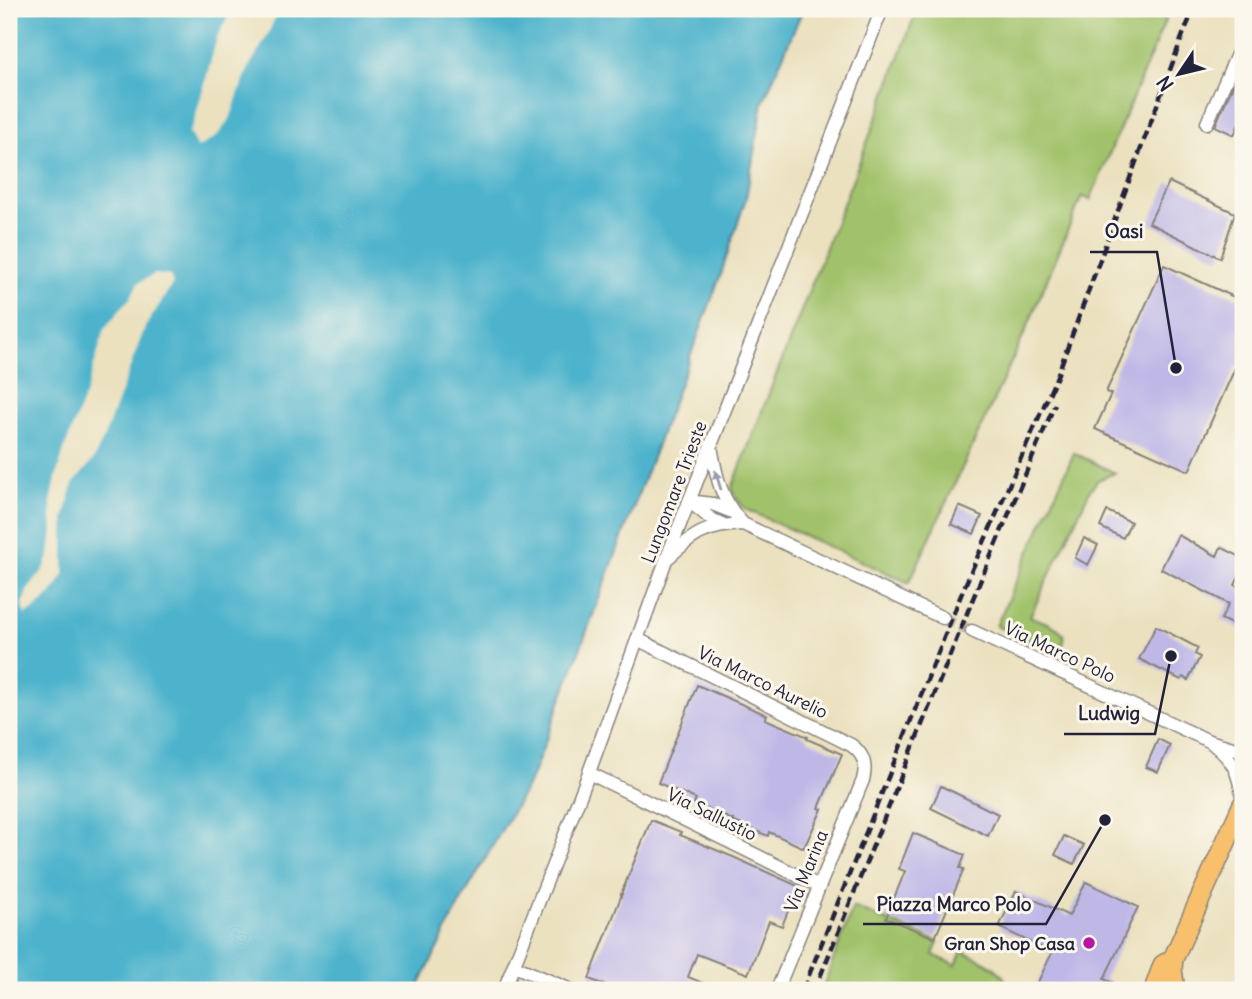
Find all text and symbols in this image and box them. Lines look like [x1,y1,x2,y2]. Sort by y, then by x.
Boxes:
north arrow [1144,38,1214,108]
text: N [1151,71,1179,96]
callout: Oasi [1090,212,1157,252]
text: Oasi [1105,219,1143,243]
street label: Lungomare Trieste [636,418,712,566]
one-way arrow [713,469,723,490]
street label: Via Marco Polo [1001,616,1119,688]
street label: Via Marco Aurelio [694,641,832,723]
callout: Ludwig [1064,694,1155,734]
text: Ludwig [1078,701,1140,725]
street label: Via Sallustio [663,782,761,846]
street label: Via Marina [779,827,833,915]
callout: Piazza Marco Polo [863,884,1046,924]
text: Piazza Marco Polo [877,892,1032,916]
place label: Gran Shop Casa [944,932,1075,955]
marker: Gran Shop Casa [1081,935,1097,951]

